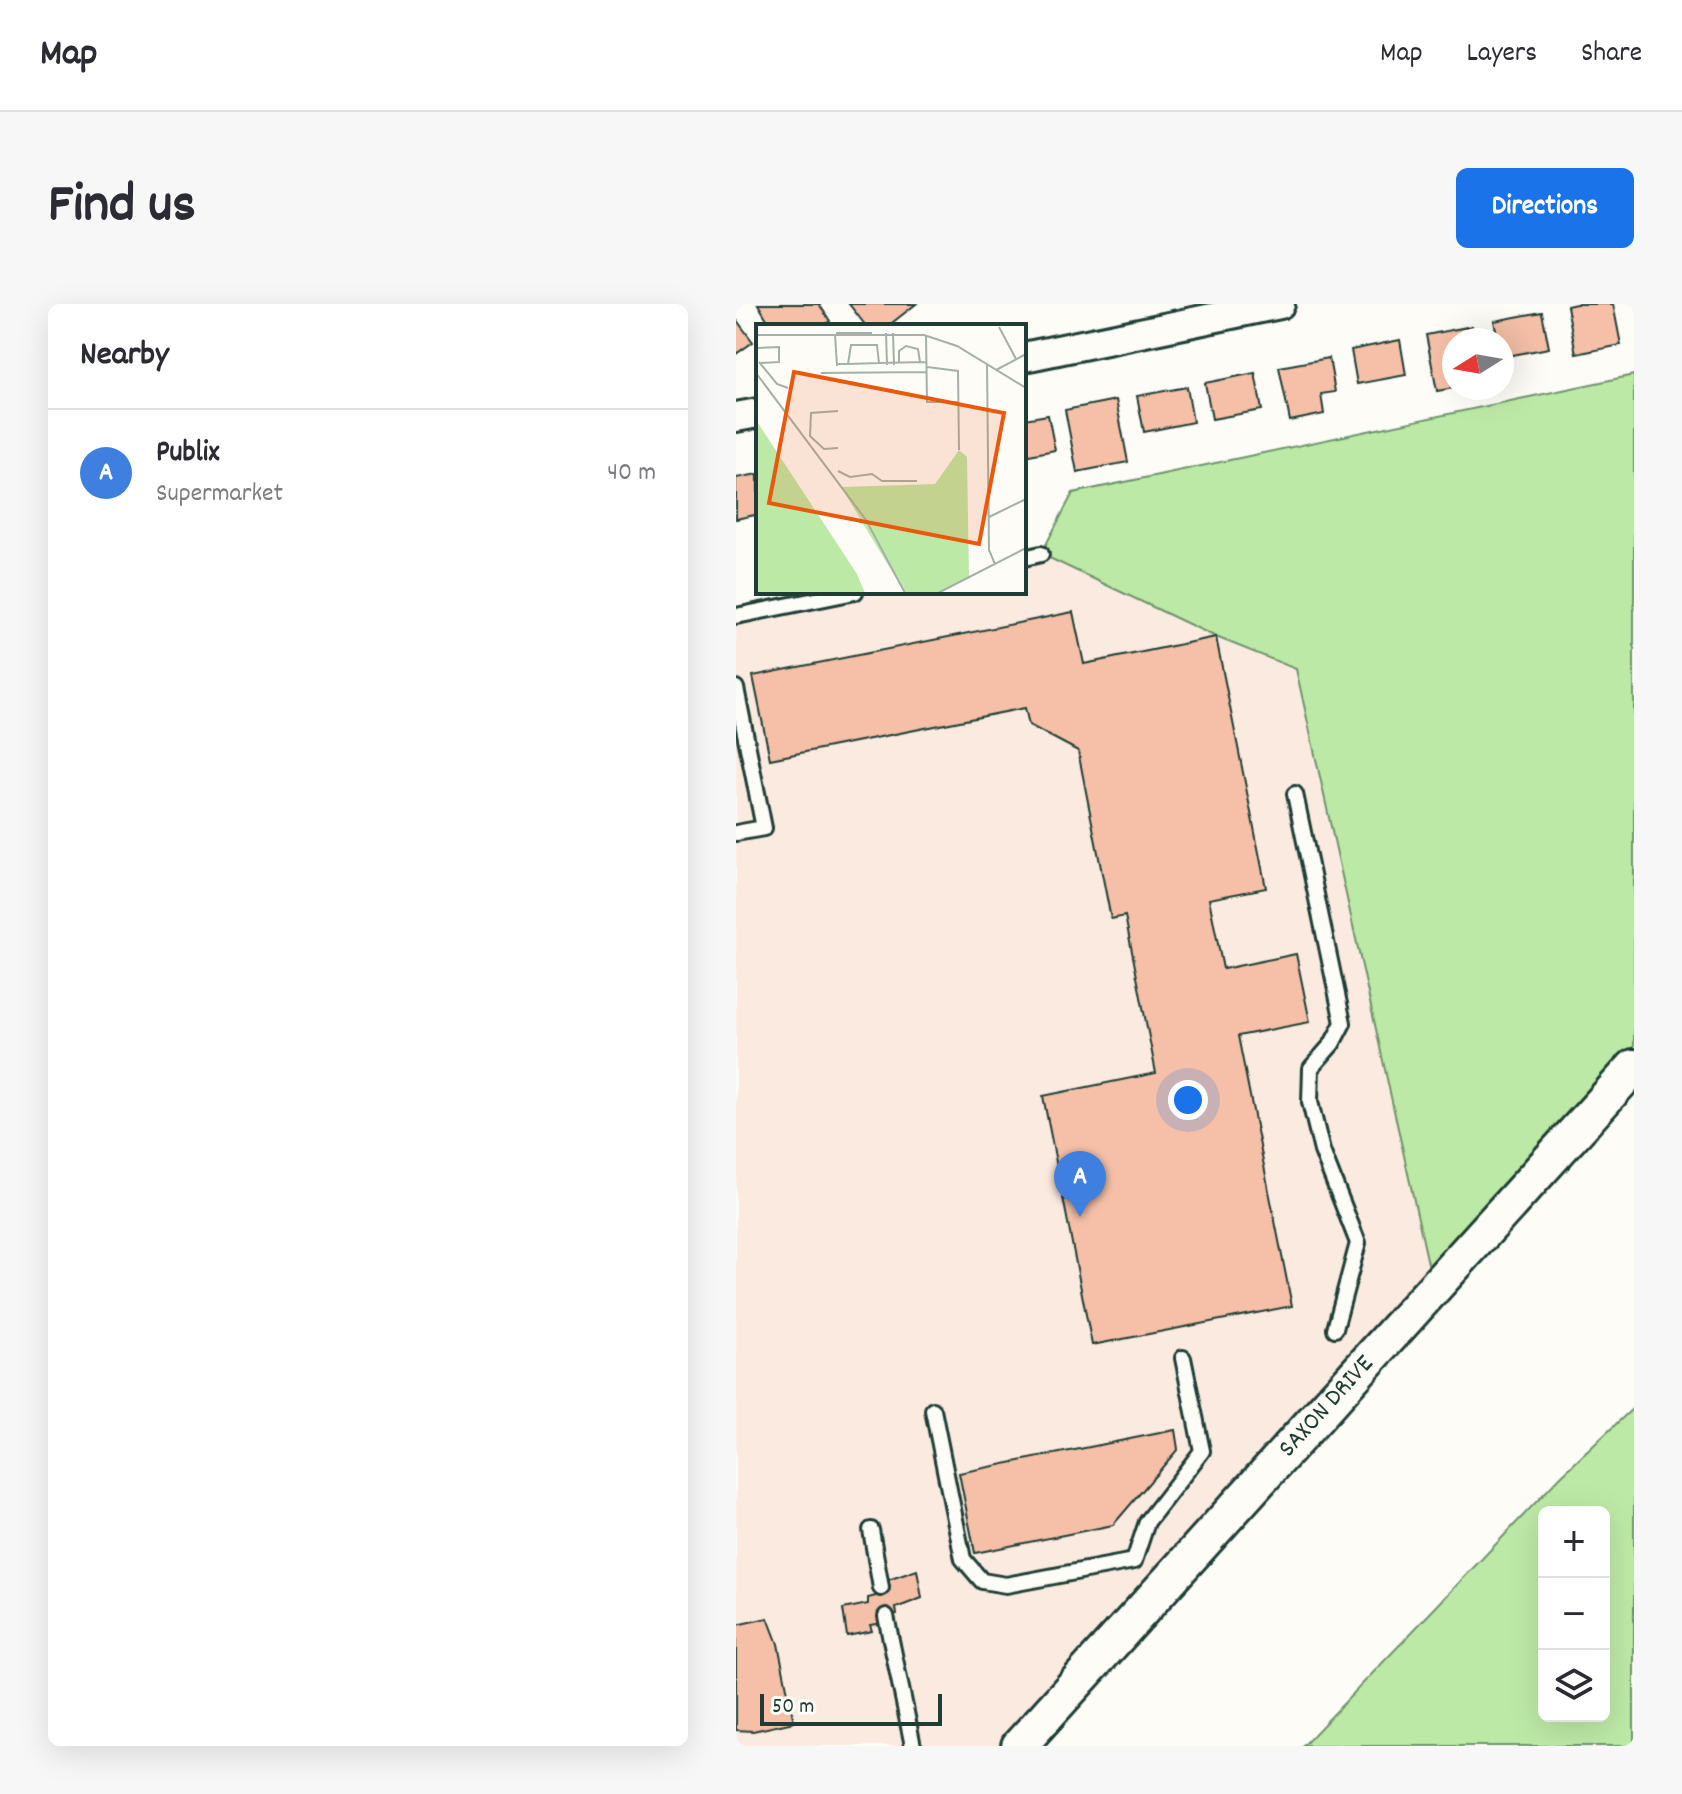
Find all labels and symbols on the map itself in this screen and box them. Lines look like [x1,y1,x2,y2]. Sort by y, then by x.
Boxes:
inset map [756,324,1026,594]
north arrow [1442,328,1514,400]
your location [1168,1080,1208,1120]
pin: A [1054,1151,1106,1217]
street label: SAXON DRIVE [1270,1347,1383,1466]
scale bar [760,1690,942,1726]

